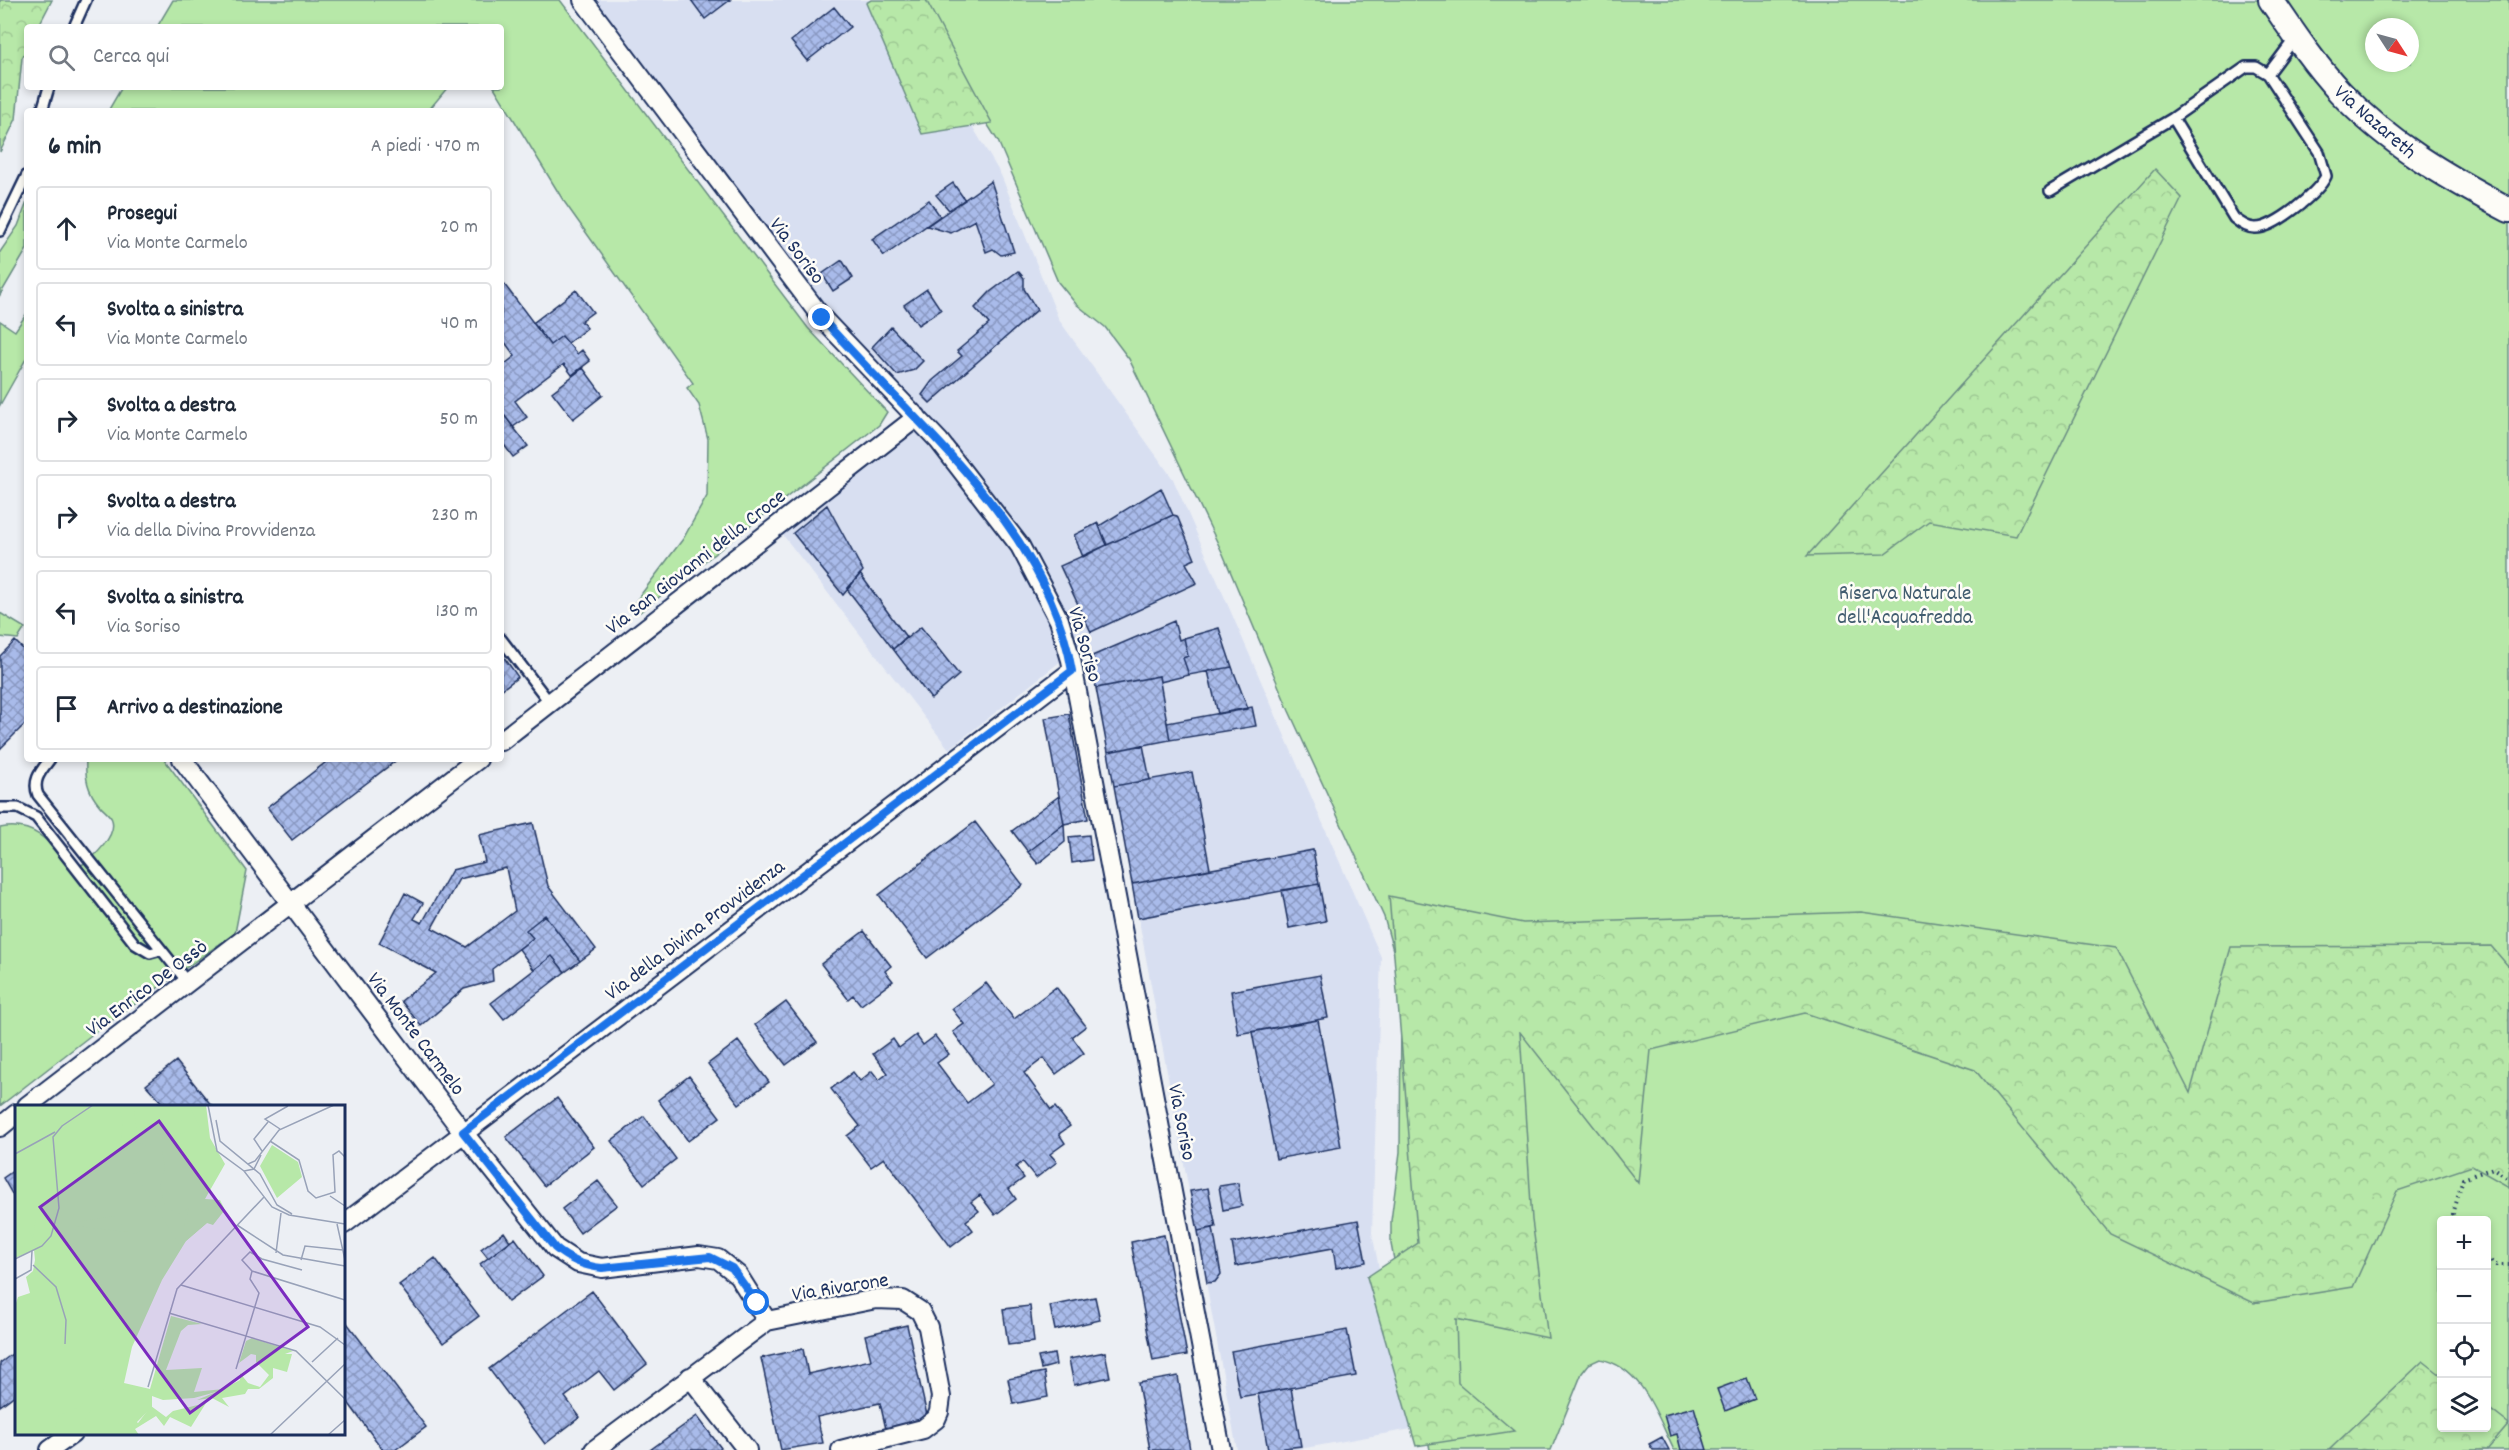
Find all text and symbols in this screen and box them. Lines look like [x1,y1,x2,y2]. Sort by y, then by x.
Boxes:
north arrow [2365,18,2419,72]
search box [24,24,504,90]
icon: search [45,41,78,74]
text: Cerca qui [93,42,169,73]
street label: Via Nazareth [2326,79,2422,168]
text: 6 min [48,129,101,166]
text: A piedi · 470 m [371,133,480,161]
text: Prosegui [107,199,177,230]
icon: ahead [50,212,83,245]
street label: Via Soriso [760,212,831,292]
text: 20 m [440,214,478,242]
text: Via Monte Carmelo [107,230,248,258]
text: Svolta a sinistra [107,295,243,326]
route end [808,304,834,330]
icon: left [50,308,83,341]
text: 40 m [440,310,478,338]
text: Via Monte Carmelo [107,326,248,354]
text: Svolta a destra [107,391,236,422]
icon: right [50,404,83,437]
text: 50 m [440,406,478,434]
text: Via Monte Carmelo [107,422,248,450]
street label: Via San Giovanni della Croce [600,483,793,643]
text: Svolta a destra [107,487,236,518]
icon: right [50,500,83,533]
text: 230 m [431,502,478,530]
text: Via della Divina Provvidenza [107,518,315,546]
park label: Riserva Naturale dell'Acquafredda [1837,580,1974,634]
text: Svolta a sinistra [107,583,243,614]
icon: left [50,596,83,629]
text: 130 m [436,598,478,626]
street label: Via Soriso [1058,604,1108,686]
text: Via Soriso [107,614,180,642]
icon: arrive [50,692,83,725]
text: Arrivo a destinazione [107,693,283,724]
street label: Via della Divina Provvidenza [599,853,793,1009]
street label: Via Enrico De Ossò [80,933,215,1045]
street label: Via Monte Carmelo [358,967,471,1103]
street label: Via Soriso [1158,1082,1202,1163]
inset map [15,1105,345,1435]
map controls [2437,1216,2491,1432]
button: + [2437,1216,2491,1270]
street label: Via Rivarone [790,1267,891,1311]
button: − [2437,1270,2491,1324]
route start [743,1289,769,1315]
button: locate [2437,1324,2491,1378]
button: layers [2437,1378,2491,1432]

